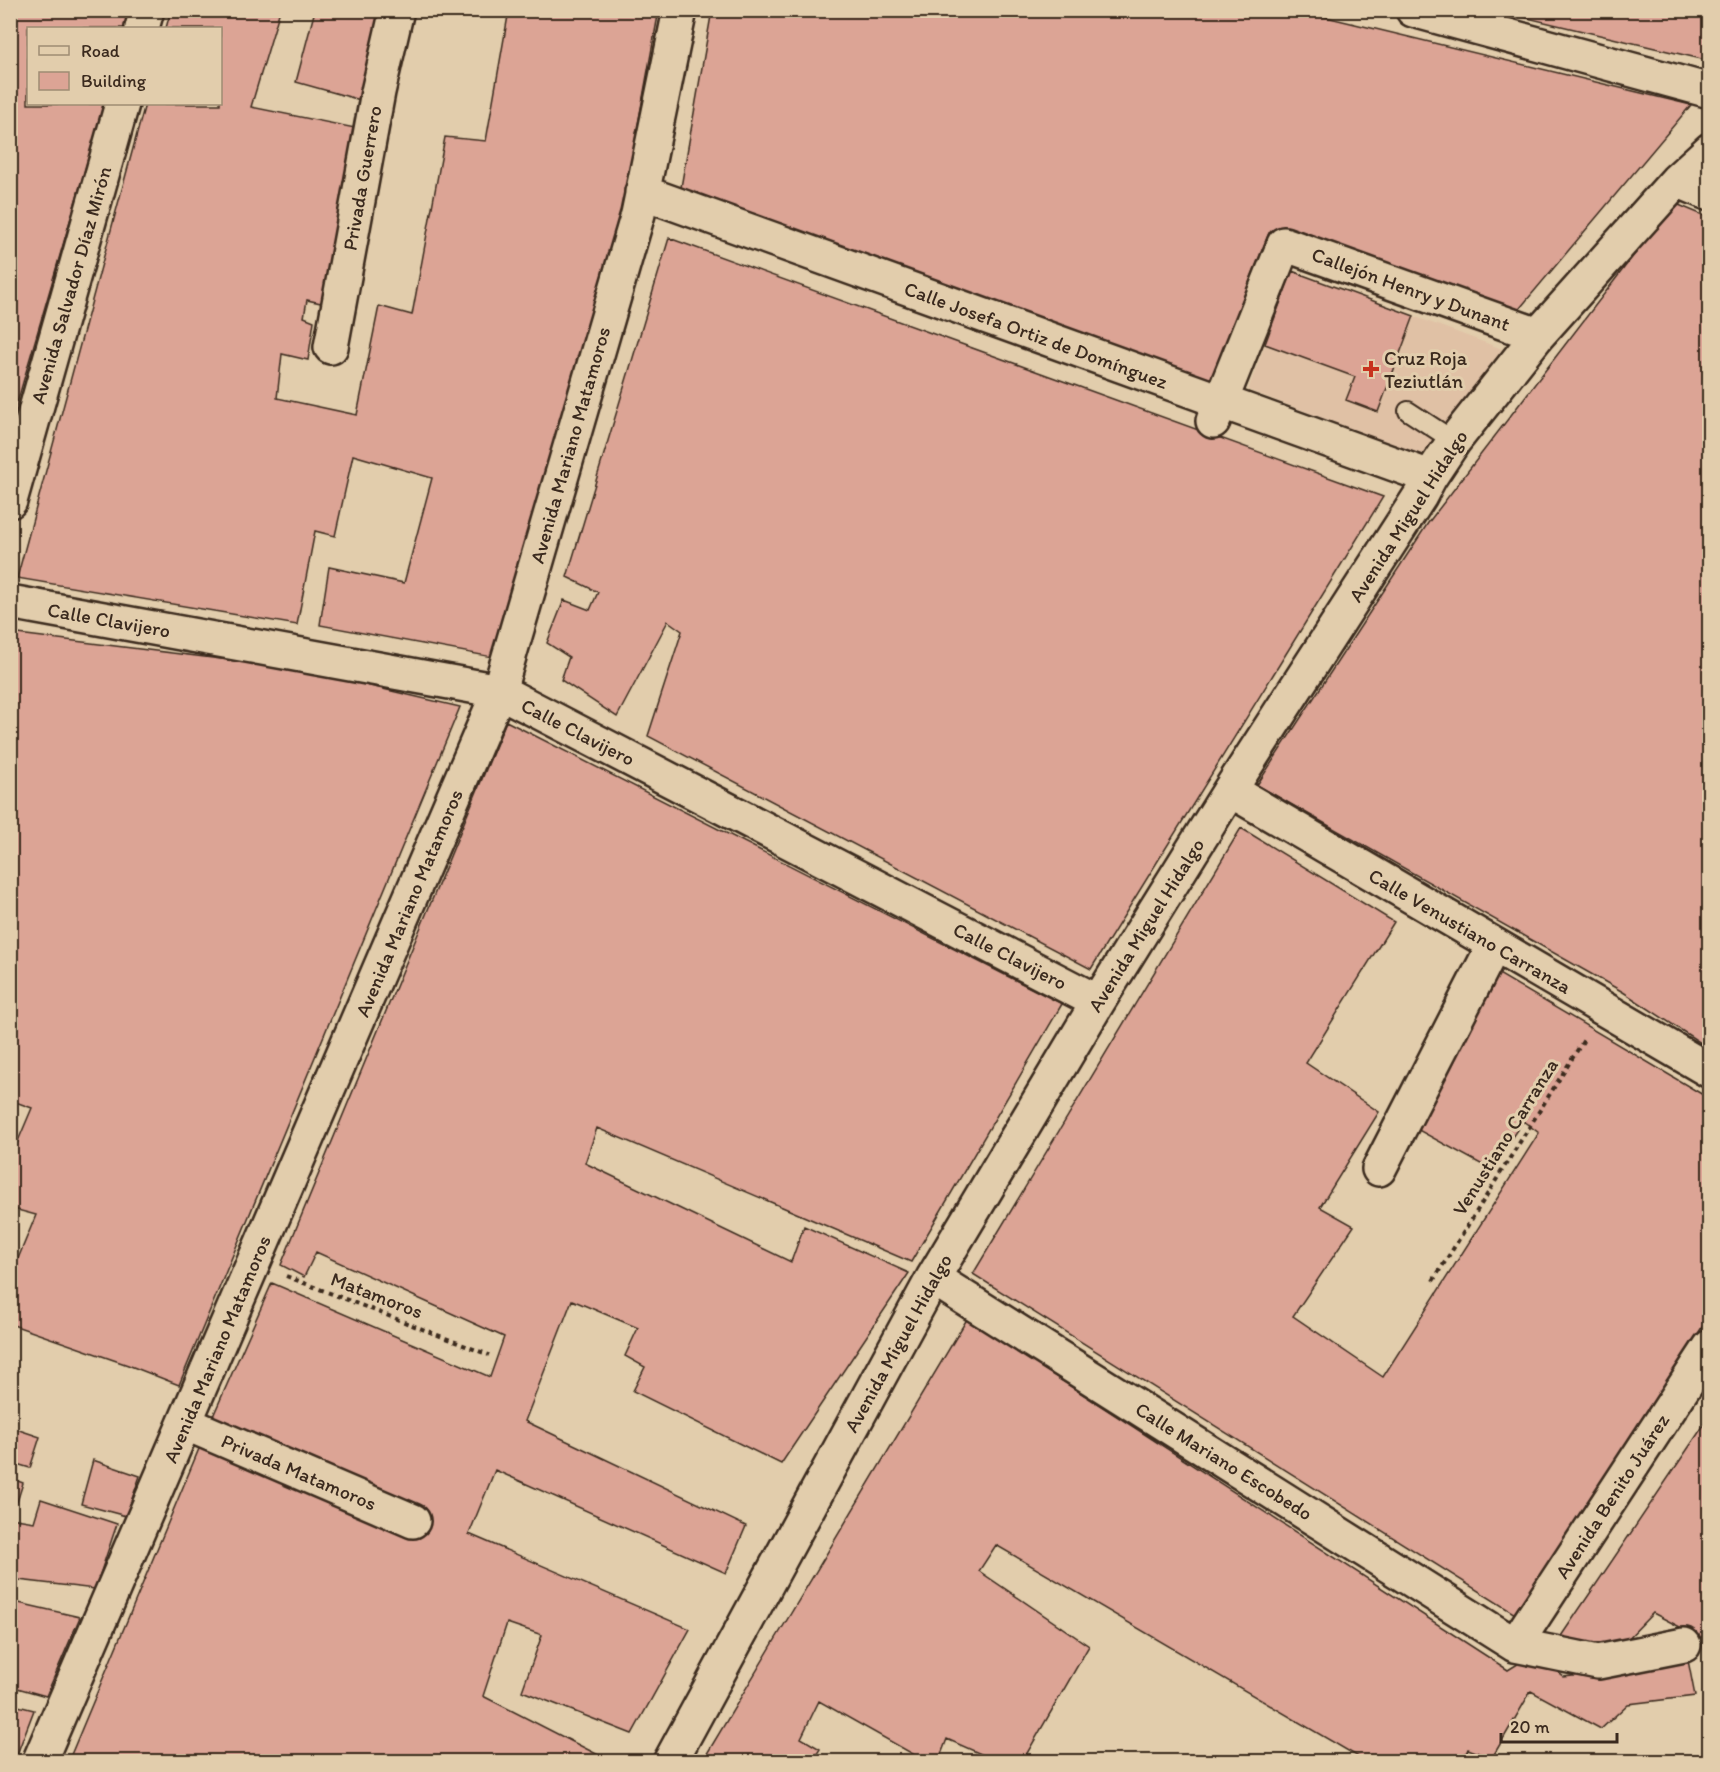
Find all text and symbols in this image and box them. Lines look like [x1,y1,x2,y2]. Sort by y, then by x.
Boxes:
legend [27,27,222,105]
text: Road [81,40,120,62]
text: Building [81,70,147,92]
street label: Privada Guerrero [337,104,387,252]
street label: Avenida Salvador Díaz Mirón [26,164,116,406]
street label: Callejón Henry y Dunant [1309,242,1514,336]
street label: Calle Josefa Ortiz de Domínguez [901,276,1172,394]
street label: Avenida Mariano Matamoros [525,324,615,566]
place label: Cruz Roja Teziutlán [1384,346,1468,393]
marker: Cruz Roja Teziutlán [1362,360,1380,378]
street label: Avenida Miguel Hidalgo [1343,425,1473,607]
street label: Calle Clavijero [46,597,172,643]
street label: Calle Clavijero [517,693,639,771]
street label: Avenida Mariano Matamoros [350,786,468,1020]
street label: Avenida Miguel Hidalgo [1083,834,1209,1016]
street label: Calle Venustiano Carranza [1364,863,1576,999]
street label: Calle Clavijero [949,917,1071,995]
street label: Venustiano Carranza [1447,1054,1563,1220]
street label: Avenida Mariano Matamoros [158,1232,276,1466]
street label: Avenida Miguel Hidalgo [839,1250,957,1436]
street label: Matamoros [328,1266,427,1324]
street label: Calle Mariano Escobedo [1131,1397,1317,1525]
street label: Avenida Benito Juárez [1550,1408,1675,1583]
street label: Privada Matamoros [218,1429,380,1516]
scale bar [1501,1706,1616,1744]
text: 20 m [1510,1716,1550,1738]

